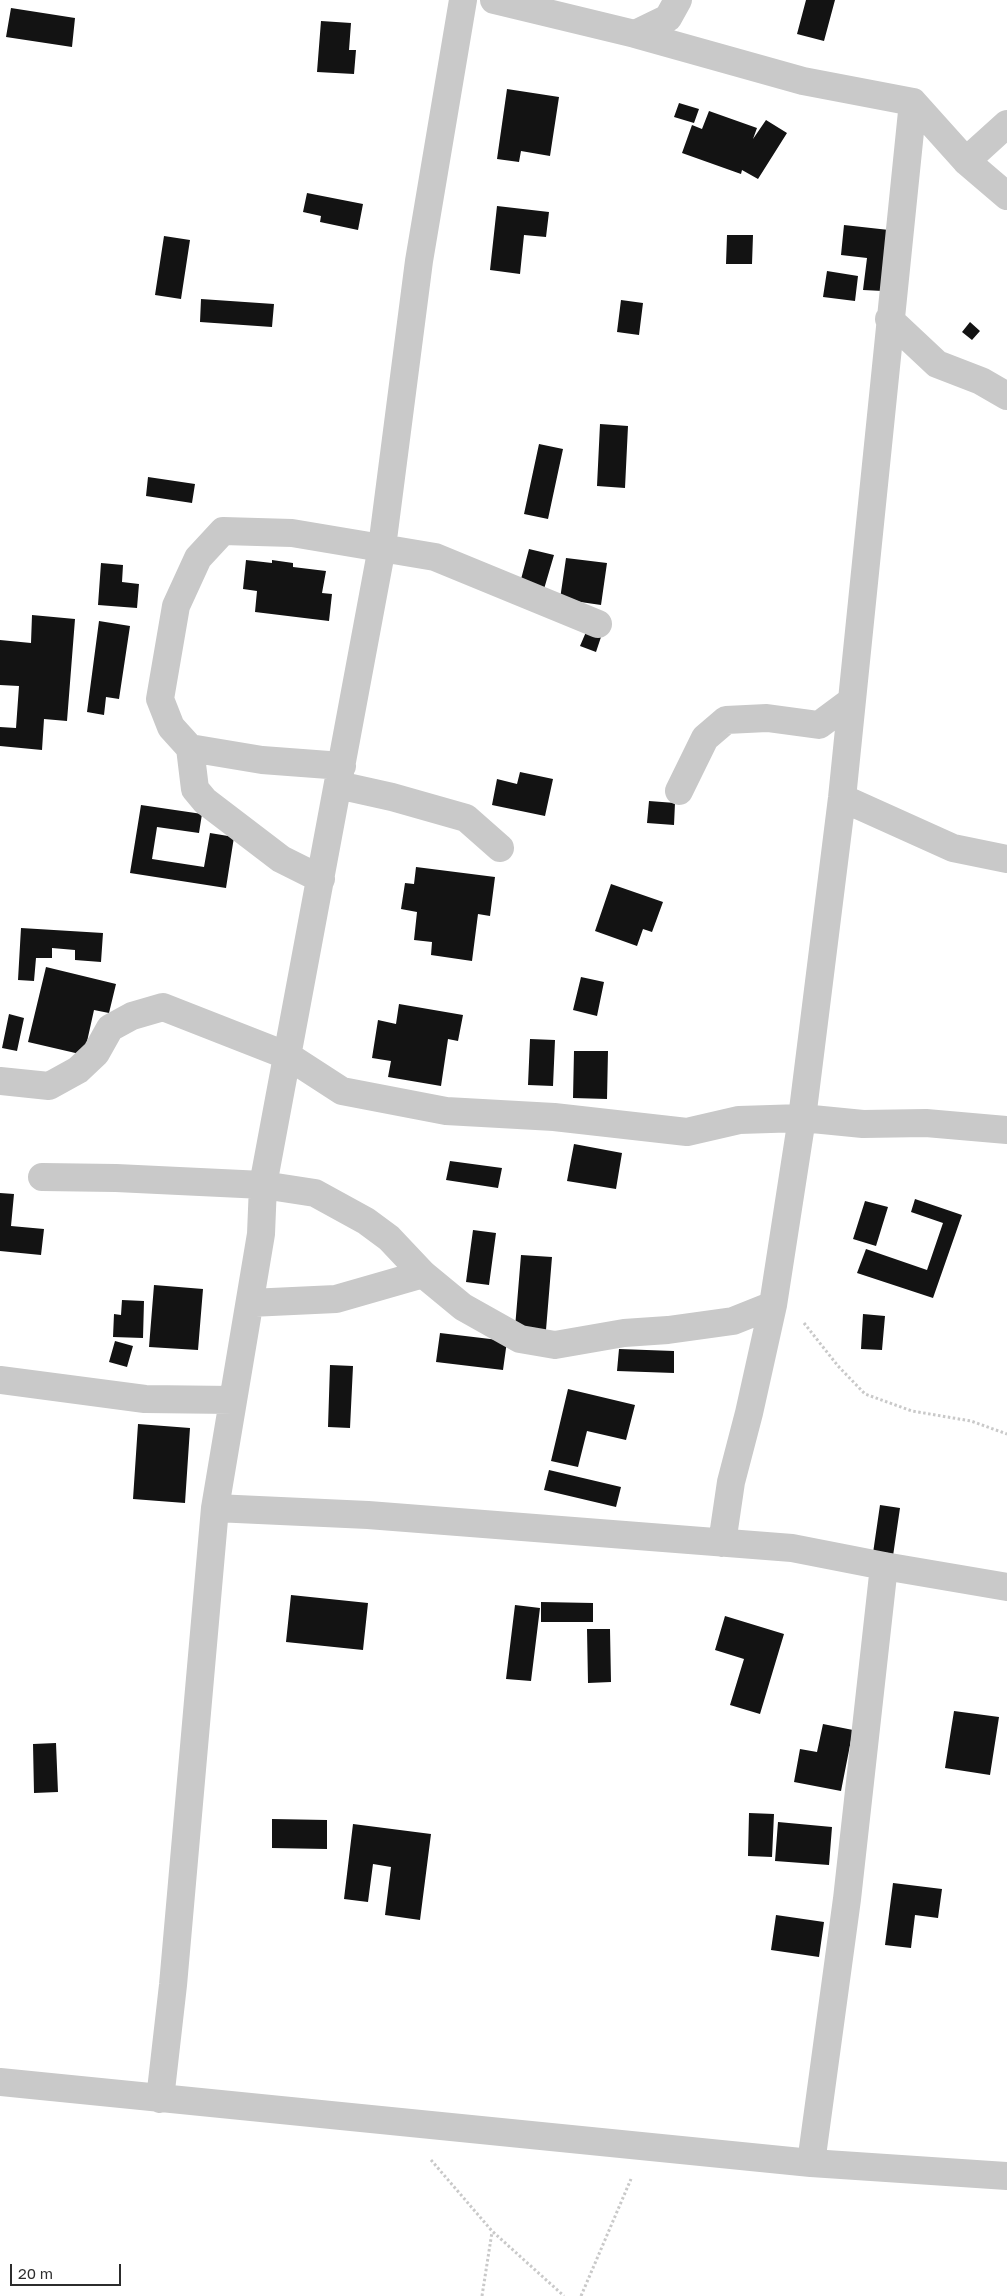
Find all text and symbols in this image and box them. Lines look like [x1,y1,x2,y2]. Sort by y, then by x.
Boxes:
scale bar [12,2254,124,2286]
text: 20 m [18,2264,53,2282]

